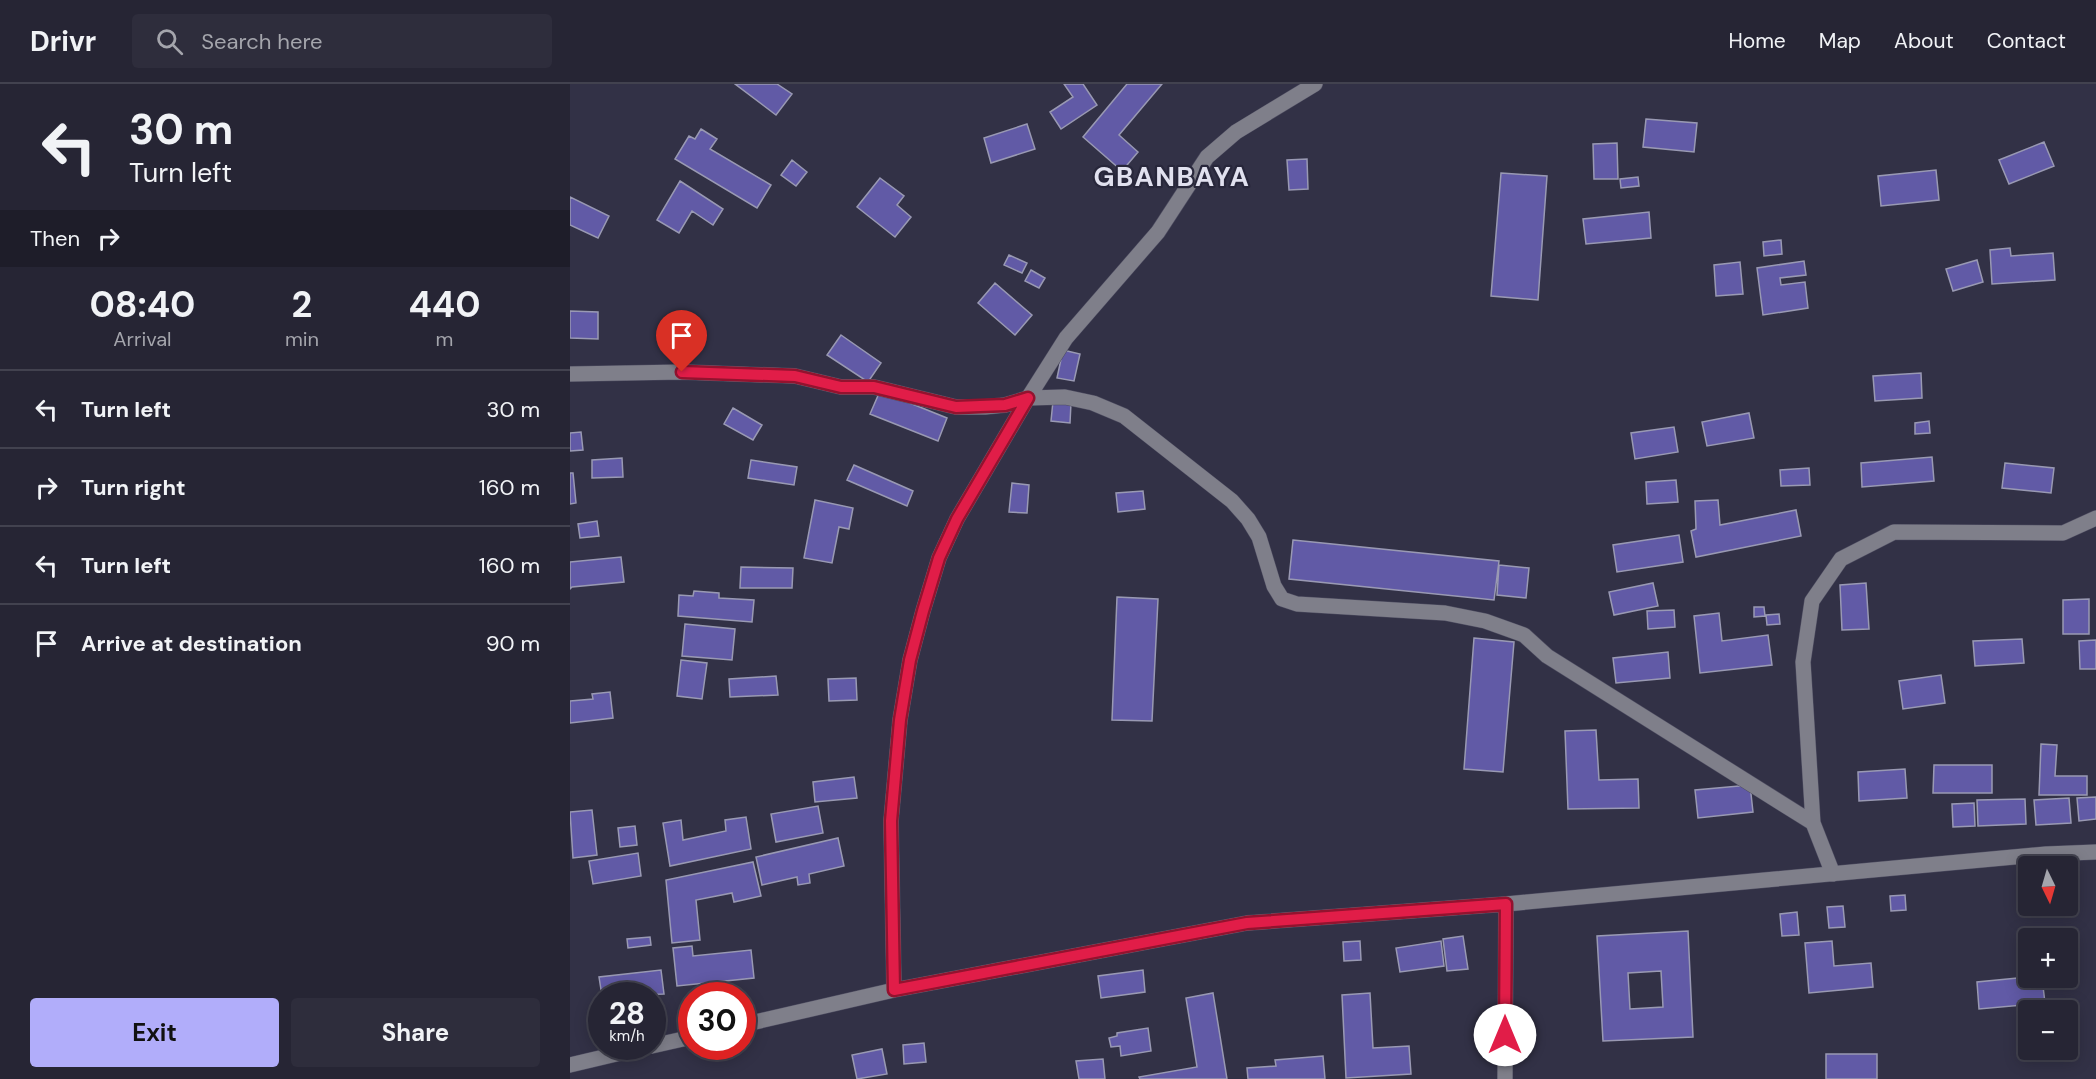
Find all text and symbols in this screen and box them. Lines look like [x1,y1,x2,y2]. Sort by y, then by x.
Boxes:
search box [132,14,552,68]
text: Drivr [30,23,96,60]
icon: search [153,25,186,58]
text: Search here [201,27,323,56]
text: Home [1728,27,1786,55]
text: Map [1819,27,1861,55]
text: About [1894,27,1954,55]
text: Contact [1987,27,2066,55]
text: 30 m [129,102,233,157]
icon: left [30,108,108,186]
text: Turn left [129,155,232,190]
district label: GBANBAYA [1094,159,1250,194]
icon: right [92,222,125,255]
text: Then [30,224,80,253]
text: 08:40 [89,281,195,328]
text: 2 [292,281,312,328]
text: 440 [408,281,481,328]
pin [656,310,707,372]
icon: arrive [665,319,698,352]
text: Arrival [113,326,172,352]
text: min [285,326,319,352]
text: m [436,326,453,352]
icon: left [30,393,63,426]
text: Turn left [81,395,171,424]
text: 30 m [486,395,540,424]
icon: right [30,471,63,504]
text: Turn right [81,473,186,502]
text: 160 m [479,473,540,502]
icon: left [30,549,63,582]
text: Turn left [81,551,171,580]
text: 160 m [479,551,540,580]
icon: arrive [30,627,63,660]
text: Arrive at destination [81,629,302,658]
text: 90 m [486,629,540,658]
north arrow [2018,856,2078,916]
map controls [2018,856,2078,1060]
button: + [2018,928,2078,988]
speed limit sign: 30 [678,982,756,1060]
text: 28 [609,994,645,1033]
button: Exit [30,998,279,1067]
button: Share [291,998,540,1067]
button: − [2018,1000,2078,1060]
position arrow [1473,1003,1537,1067]
text: km/h [609,1026,645,1046]

